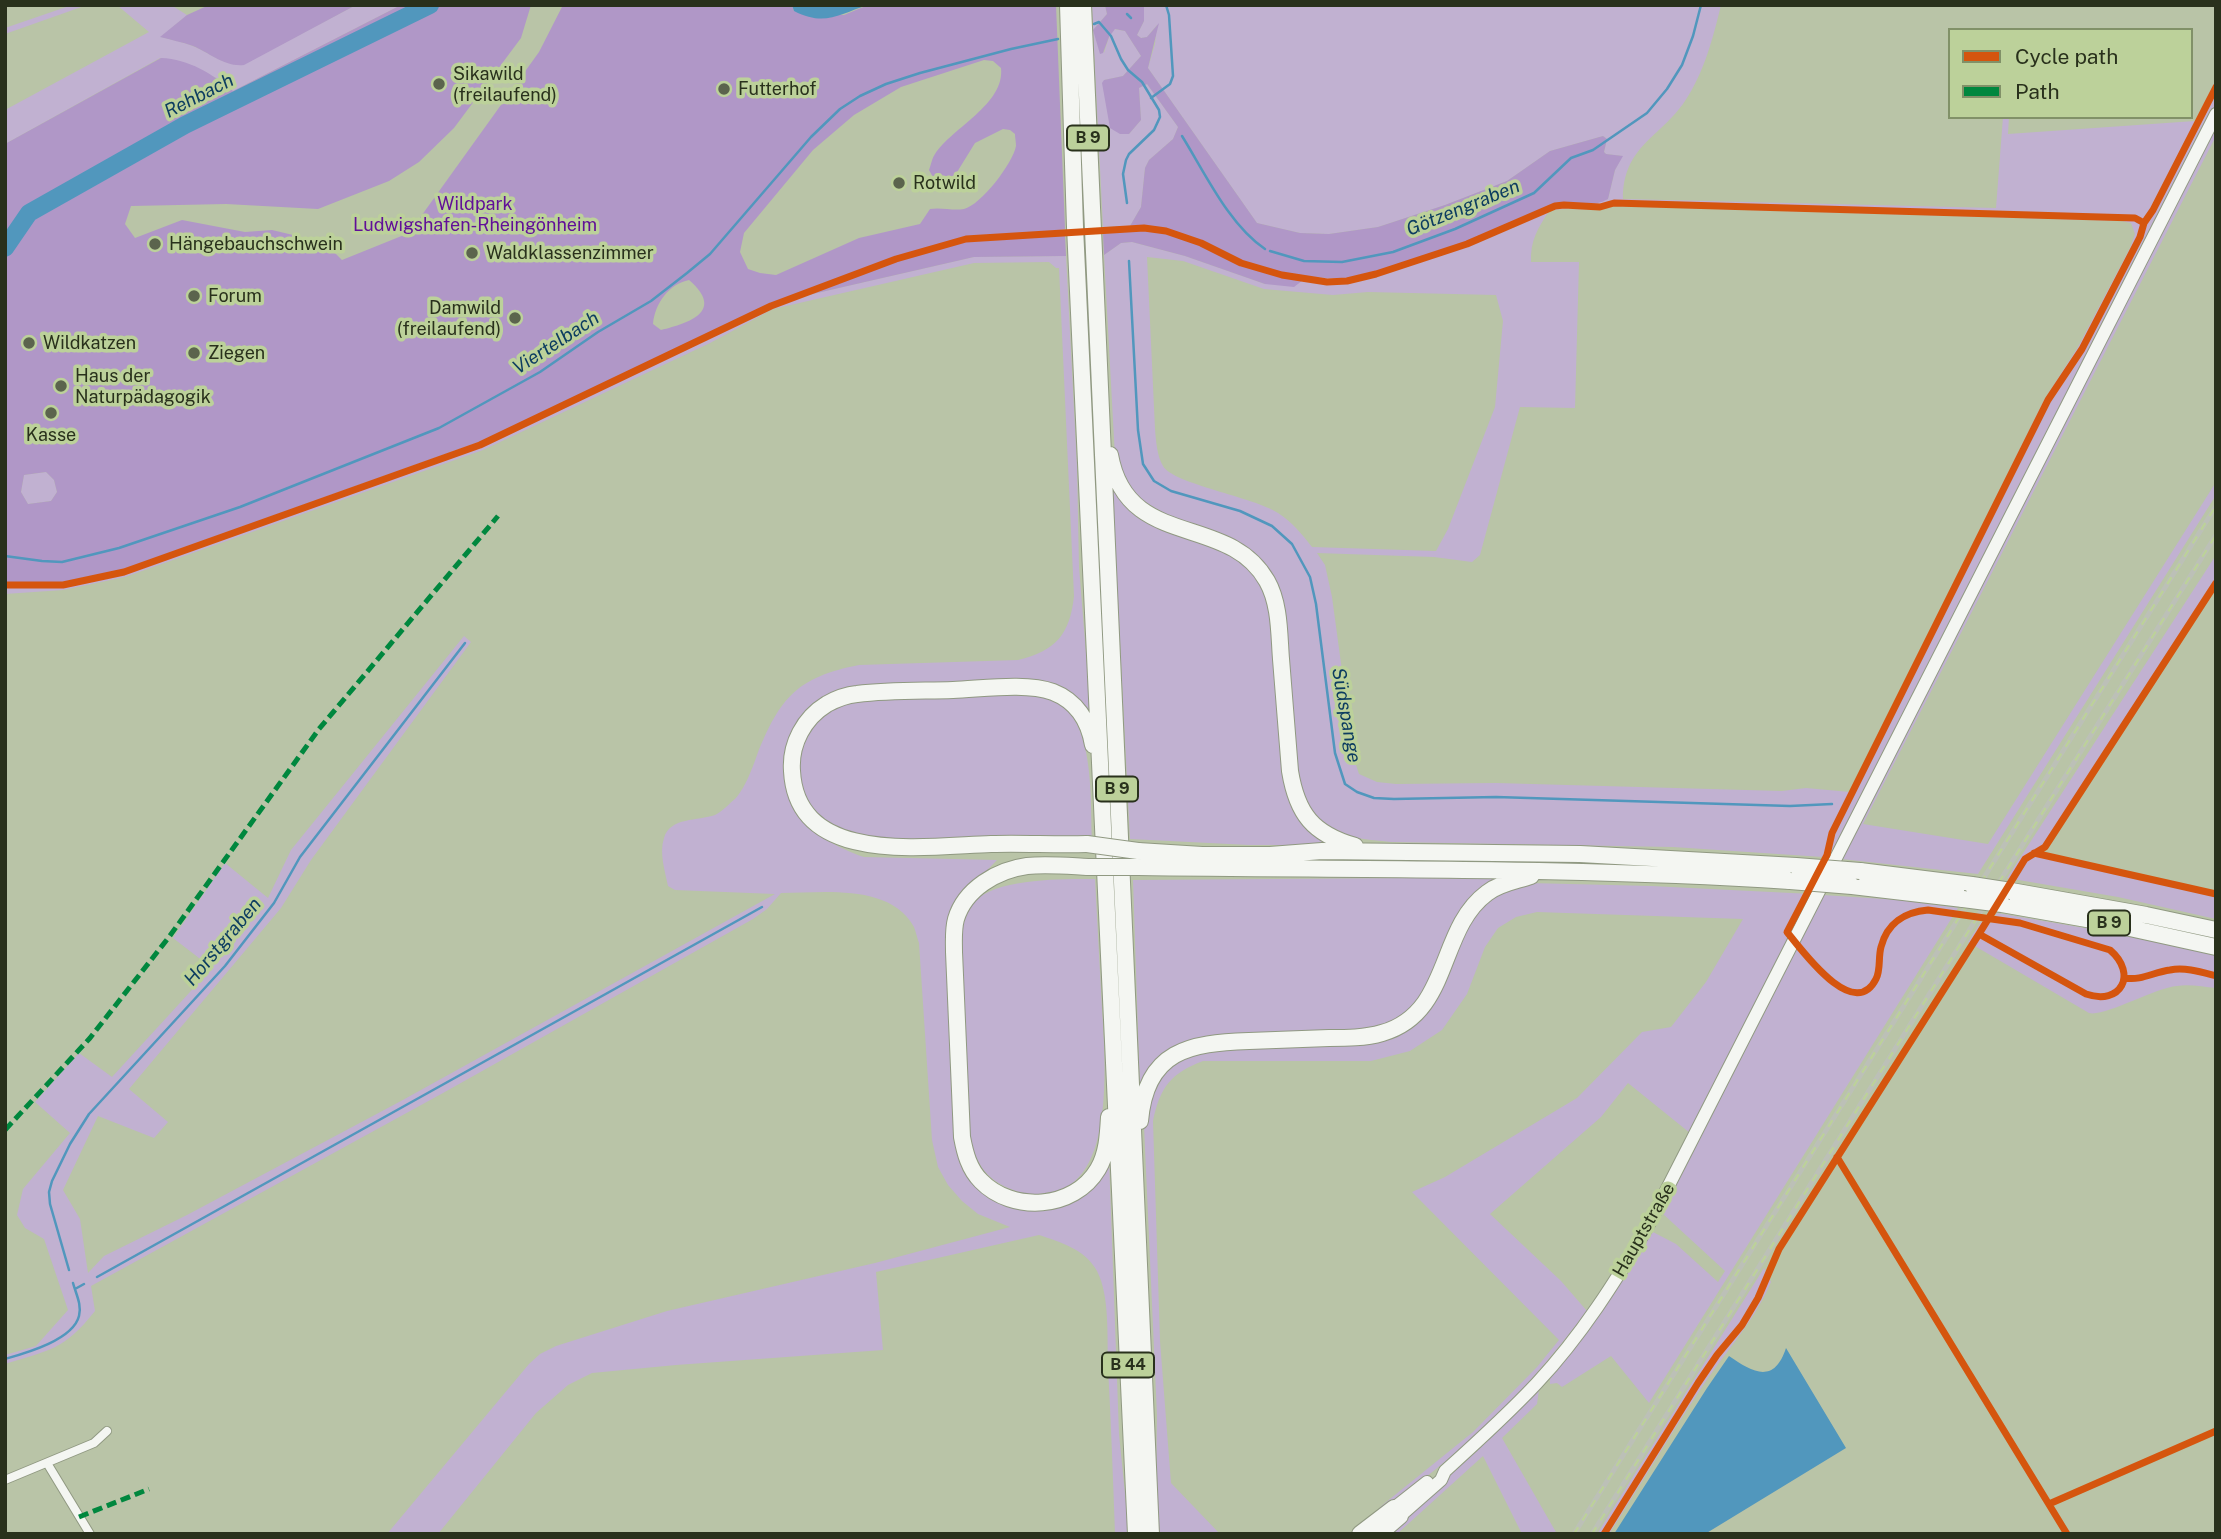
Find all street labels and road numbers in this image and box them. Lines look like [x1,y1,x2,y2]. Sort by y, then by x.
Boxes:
road number: B 9 [1067,126,1109,150]
road number: B 9 [1096,776,1138,802]
road number: B 9 [2088,911,2130,936]
street label: Hauptstraße [1608,1179,1680,1281]
road number: B 44 [1102,1352,1154,1378]

